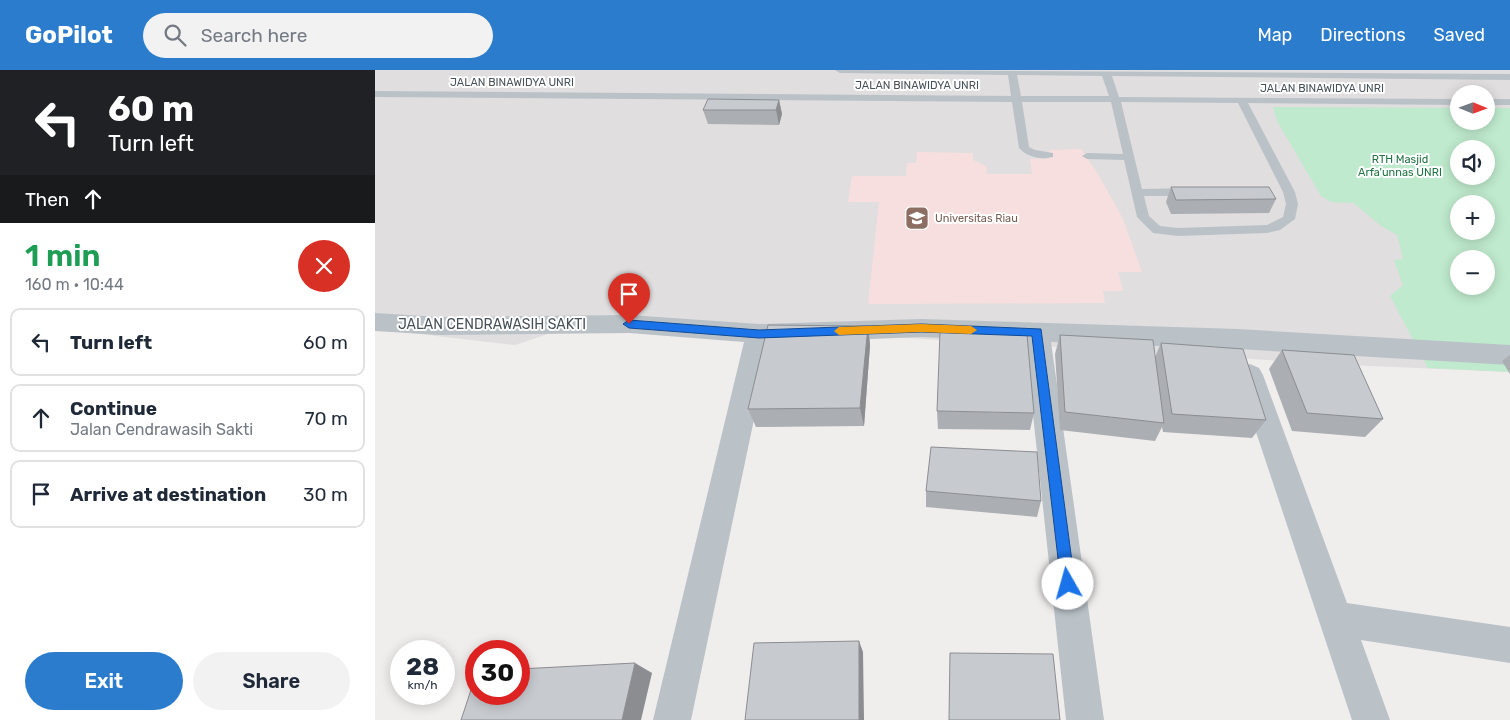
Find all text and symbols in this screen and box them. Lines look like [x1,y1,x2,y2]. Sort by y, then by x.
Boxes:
search box [143,13,493,58]
text: GoPilot [25,21,113,49]
icon: search [161,21,189,49]
text: Search here [201,24,307,47]
text: Map [1257,24,1292,46]
text: Directions [1320,24,1406,46]
text: Saved [1434,24,1485,46]
street label: JALAN BINAWIDYA UNRI [450,76,574,89]
street label: JALAN BINAWIDYA UNRI [855,79,979,92]
street label: JALAN BINAWIDYA UNRI [1260,82,1384,95]
north arrow [1450,85,1495,130]
map controls [1450,85,1495,295]
text: 60 m [108,88,194,130]
icon: left [25,90,90,155]
text: Turn left [108,130,194,157]
button: sound [1450,140,1495,185]
park label: RTH Masjid Arfa'unnas UNRI [1358,153,1442,179]
icon: ahead [79,185,107,213]
text: Then [25,188,69,211]
button: + [1450,195,1495,240]
school or university icon: Universitas Riau [904,205,930,231]
place label: Universitas Riau [935,212,1018,225]
text: 1 min [25,238,100,274]
button: close [298,240,350,292]
button: − [1450,250,1495,295]
pin [608,273,650,324]
text: 160 m · 10:44 [25,275,124,294]
icon: arrive [615,280,643,308]
street label: JALAN CENDRAWASIH SAKTI [398,316,586,333]
icon: left [27,328,55,356]
text: Turn left [70,331,152,354]
text: 60 m [303,331,348,354]
text: Continue [70,397,157,420]
icon: ahead [27,404,55,432]
text: 70 m [305,407,348,430]
text: Jalan Cendrawasih Sakti [70,420,253,439]
icon: arrive [27,480,55,508]
text: Arrive at destination [70,483,266,506]
text: 30 m [303,483,348,506]
position arrow [1041,557,1093,609]
speed limit sign: 30 [465,640,530,705]
button: Exit [25,652,183,710]
button: Share [193,652,350,710]
text: 28 [406,652,439,681]
text: km/h [408,678,437,692]

